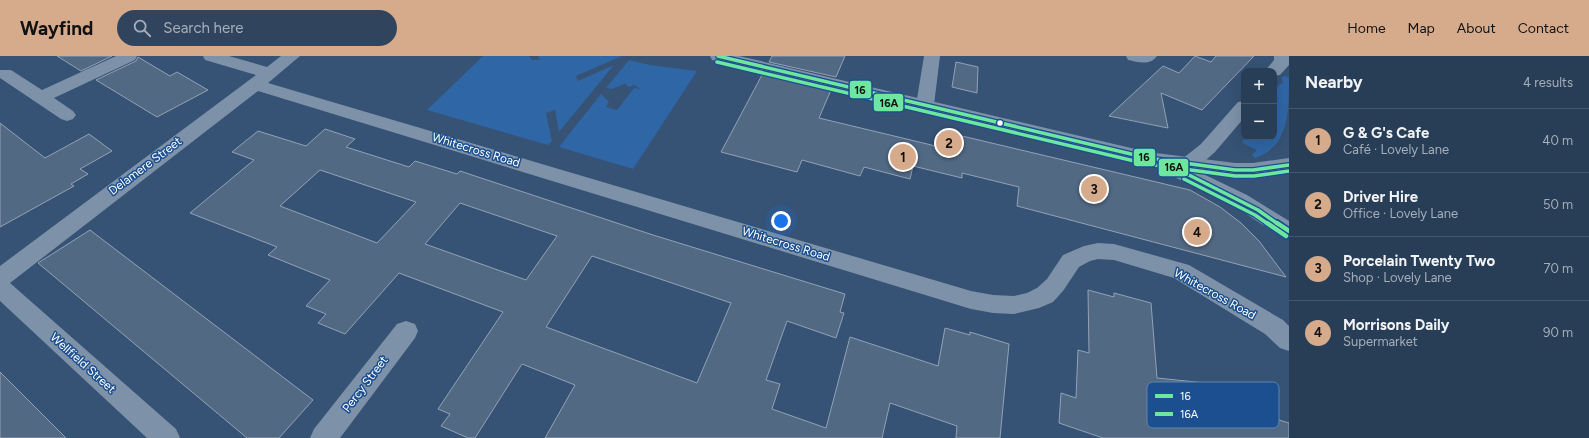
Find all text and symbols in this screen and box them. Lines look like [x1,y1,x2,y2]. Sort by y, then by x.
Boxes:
search box [117,10,397,46]
text: Wayfind [20,17,93,40]
icon: search [131,17,153,39]
text: Search here [163,19,243,37]
text: Home [1347,20,1386,37]
text: Map [1408,20,1435,37]
text: About [1457,20,1496,37]
text: Contact [1518,20,1569,37]
map controls [1241,68,1277,140]
button: + [1241,68,1277,104]
text: Nearby [1305,72,1363,92]
text: 4 results [1523,75,1573,90]
line badge: 16 [849,80,872,99]
text: 16 [854,84,866,97]
line badge: 16A [873,93,904,112]
text: 16A [880,97,899,110]
button: − [1241,104,1277,140]
unlabelled marker [995,118,1005,128]
text: G & G's Cafe [1343,124,1429,142]
pin: 2 [936,128,962,158]
street label: Whitecross Road [430,130,522,170]
text: 1 [1315,133,1321,148]
text: 40 m [1542,133,1573,148]
street label: Delamere Street [106,134,185,198]
pin: 1 [890,142,916,172]
text: Café · Lovely Lane [1343,142,1449,157]
line badge: 16 [1133,148,1156,167]
text: 16 [1138,151,1150,164]
line badge: 16A [1158,158,1189,177]
text: 16A [1165,161,1184,174]
pin: 3 [1081,174,1107,204]
text: Driver Hire [1343,188,1418,206]
text: 2 [1314,197,1322,212]
text: 50 m [1543,197,1573,212]
text: Office · Lovely Lane [1343,206,1458,221]
your location [771,211,791,231]
pin: 4 [1184,217,1210,247]
street label: Whitecross Road [740,224,832,264]
text: Porcelain Twenty Two [1343,252,1495,270]
text: 3 [1314,261,1322,276]
text: 70 m [1543,261,1573,276]
street label: Whitecross Road [1172,266,1258,322]
text: Shop · Lovely Lane [1343,270,1452,285]
text: Morrisons Daily [1343,316,1449,334]
text: 4 [1314,325,1322,340]
text: 90 m [1543,325,1573,340]
street label: Wellfield Street [48,330,119,396]
text: Supermarket [1343,334,1418,349]
street label: Percy Street [339,353,391,415]
legend [1147,382,1279,428]
text: 16 [1180,390,1191,403]
text: 16A [1180,408,1199,421]

